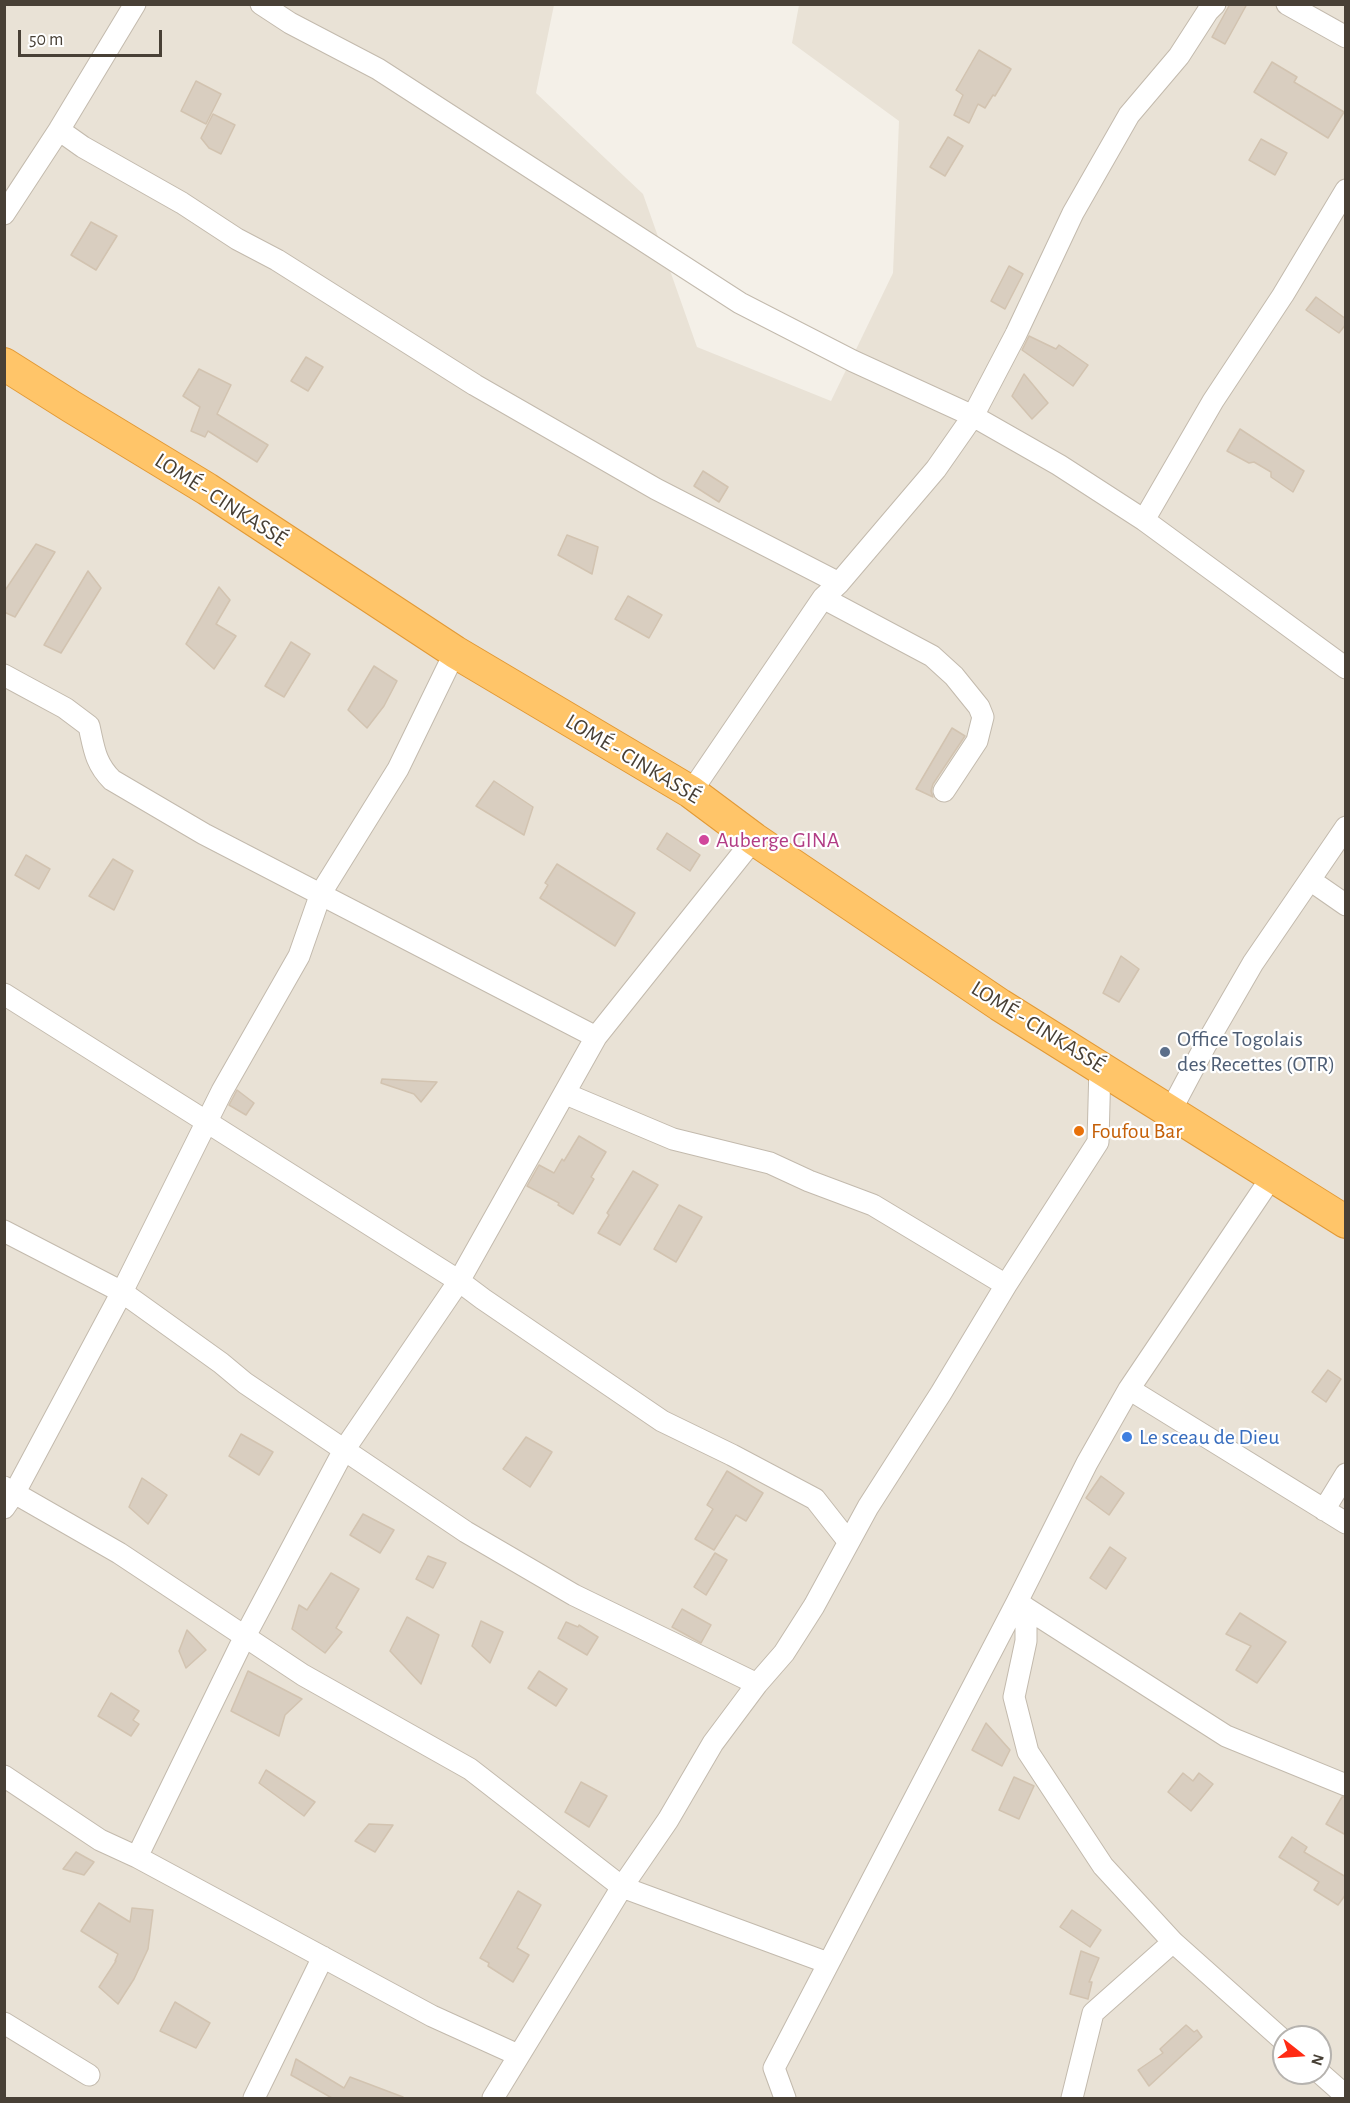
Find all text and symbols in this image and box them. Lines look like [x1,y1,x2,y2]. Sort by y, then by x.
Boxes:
scale bar [21,18,165,56]
text: 50 m [29,31,63,49]
street label: LOMÉ - CINKASSÉ [150,447,292,553]
street label: LOMÉ - CINKASSÉ [561,708,705,810]
place label: Auberge GINA [716,827,839,853]
marker: Auberge GINA [697,833,711,847]
street label: LOMÉ - CINKASSÉ [966,975,1110,1079]
place label: Office Togolais des Recettes (OTR) [1177,1026,1335,1078]
marker: Office Togolais des Recettes (OTR) [1158,1045,1172,1059]
place label: Foufou Bar [1091,1118,1182,1144]
marker: Foufou Bar [1072,1124,1086,1138]
place label: Le sceau de Dieu [1139,1424,1279,1450]
marker: Le sceau de Dieu [1120,1430,1134,1444]
north arrow [1272,2025,1332,2085]
text: N [1308,2052,1327,2067]

